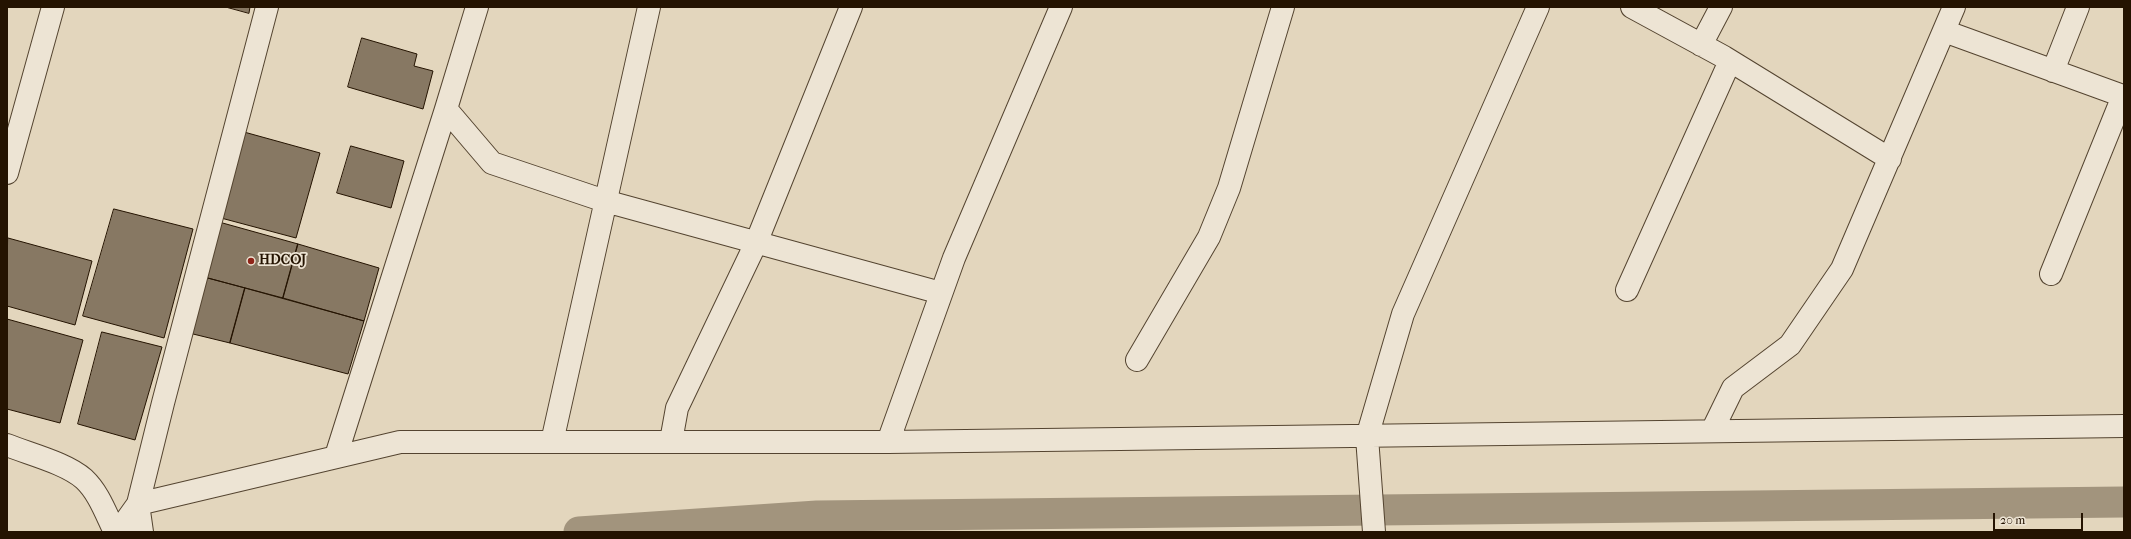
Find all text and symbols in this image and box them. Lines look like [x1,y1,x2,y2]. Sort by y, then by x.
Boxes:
place label: HDCOJ [259,253,306,269]
marker: HDCOJ [246,256,256,266]
scale bar [1995,505,2085,531]
text: 20 m [2000,513,2025,527]

